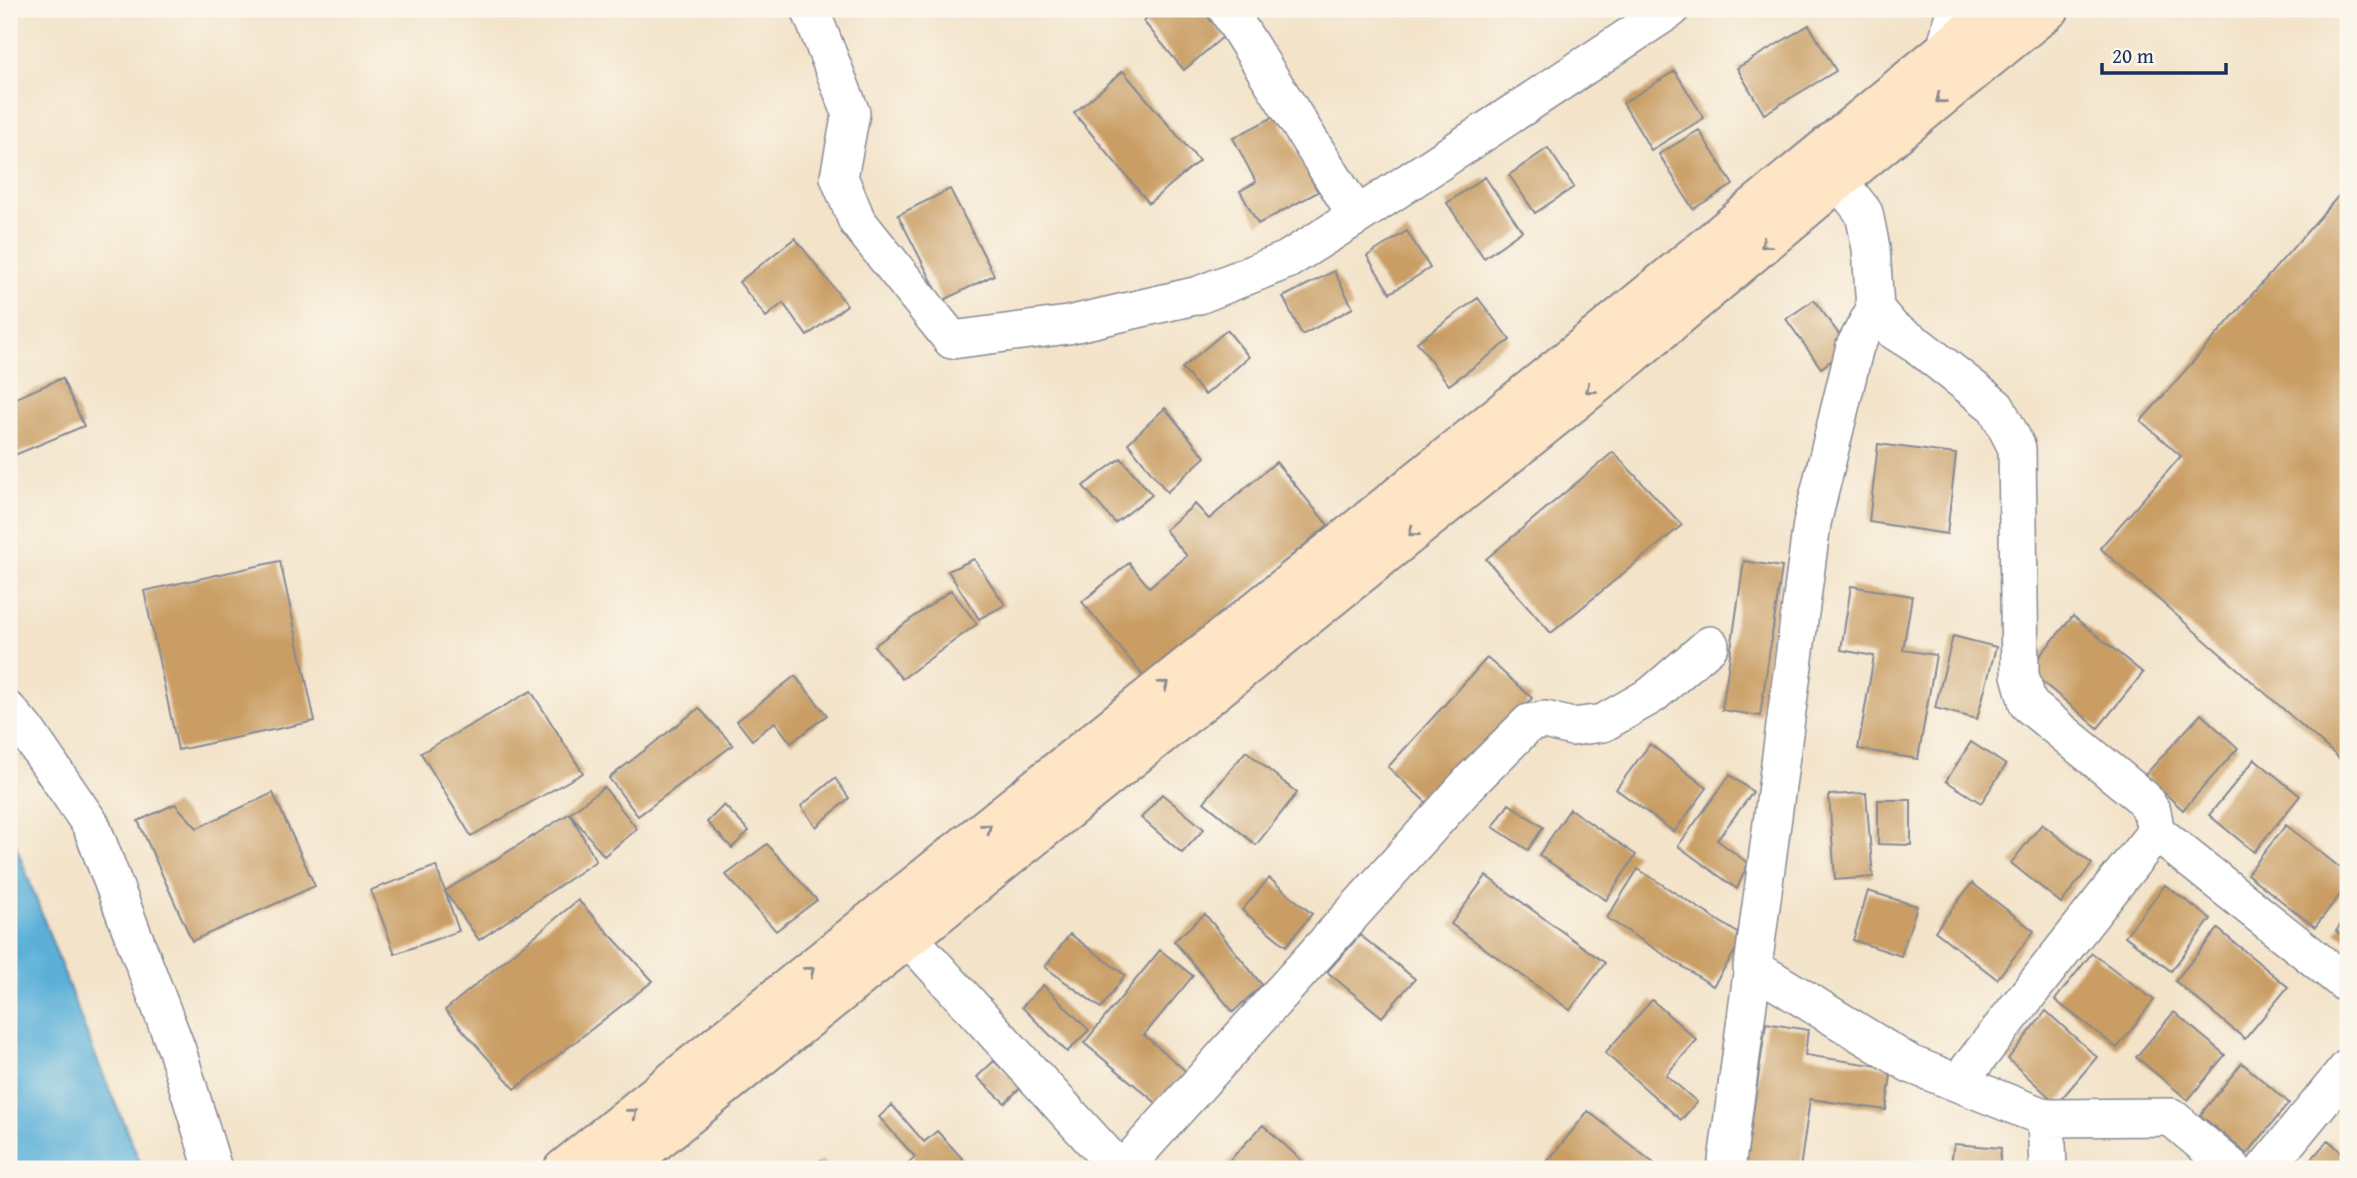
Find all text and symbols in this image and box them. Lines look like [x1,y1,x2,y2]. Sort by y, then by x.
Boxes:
scale bar [2102,32,2226,76]
text: 20 m [2112,40,2154,71]
one-way arrow [1935,90,1948,103]
one-way arrow [1760,235,1772,248]
one-way arrow [1585,381,1598,393]
one-way arrow [1408,523,1420,536]
one-way arrow [1156,681,1169,693]
one-way arrow [980,824,992,837]
one-way arrow [803,967,815,980]
one-way arrow [625,1109,637,1122]

